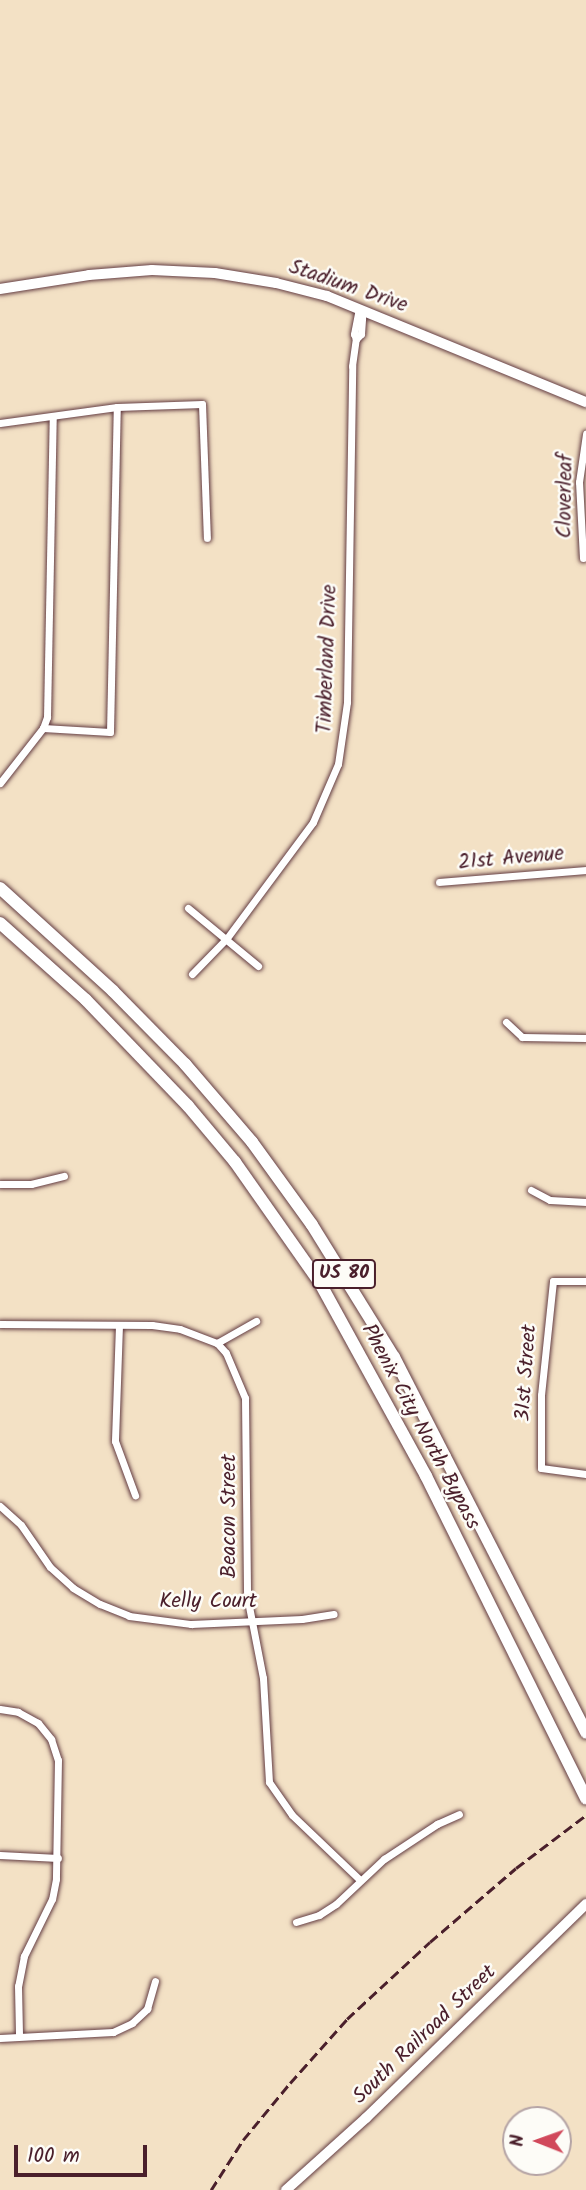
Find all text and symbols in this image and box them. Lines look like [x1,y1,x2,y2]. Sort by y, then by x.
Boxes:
street label: Stadium Drive [285,255,411,319]
street label: Cloverleaf [553,453,579,539]
street label: Timberland Drive [313,584,343,734]
street label: 21st Avenue [457,842,565,876]
road number: US 80 [311,1258,377,1290]
street label: Phenix City North Bypass [355,1320,485,1534]
street label: 31st Street [511,1324,543,1422]
street label: Beacon Street [217,1454,243,1578]
street label: Kelly Court [159,1589,257,1615]
street label: South Railroad Street [348,1960,502,2110]
north arrow [502,2106,572,2176]
scale bar [18,2130,150,2174]
text: N [503,2134,533,2147]
text: 100 m [27,2140,80,2173]

